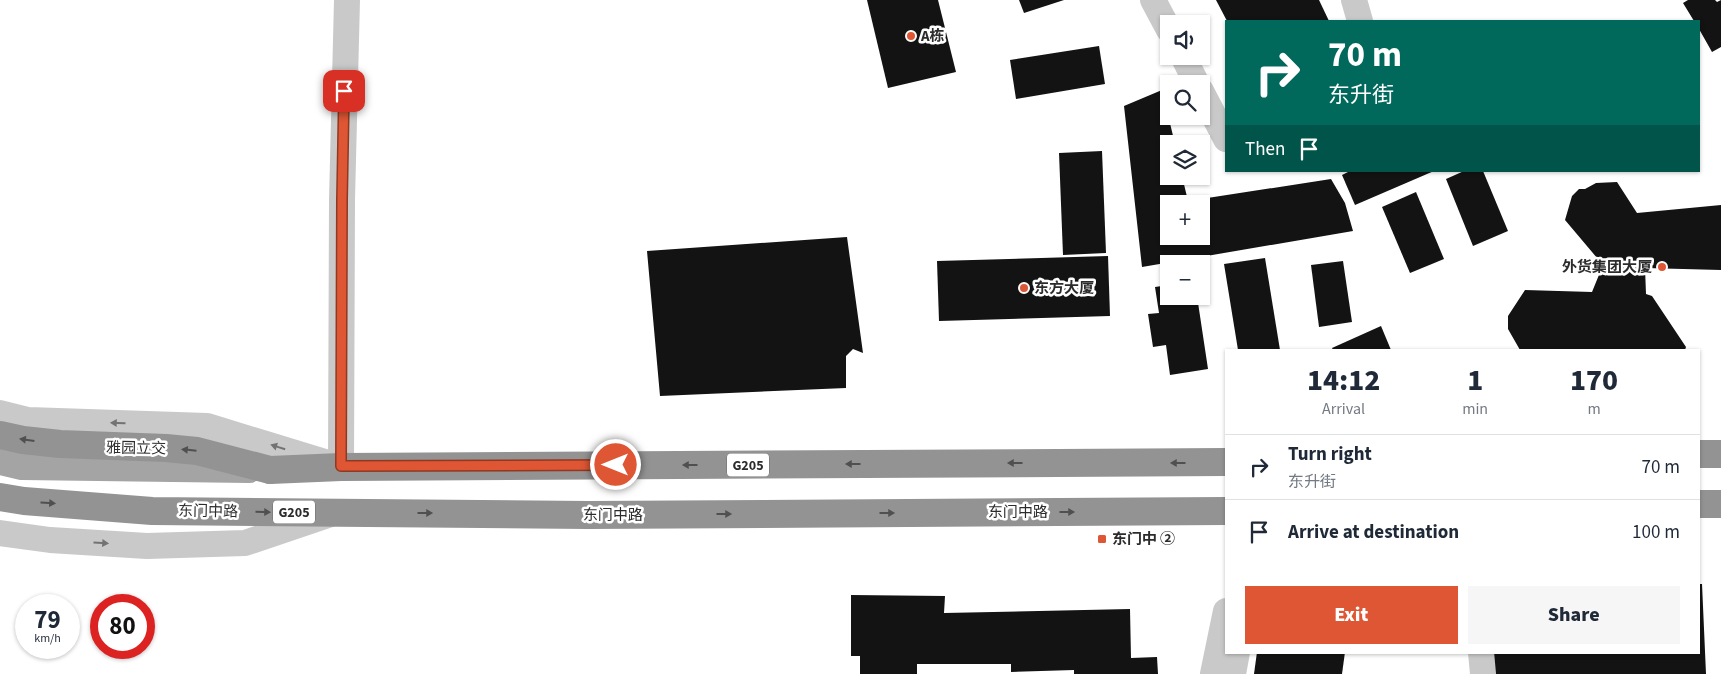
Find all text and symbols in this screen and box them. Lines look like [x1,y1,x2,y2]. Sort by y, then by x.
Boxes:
map controls [1160,15,1210,305]
button: sound [1160,15,1210,65]
place label: A栋 [920,26,945,47]
marker: A栋 [905,30,917,42]
text: 70 m [1328,30,1402,80]
icon: right [1245,40,1310,105]
pin [323,70,365,112]
button: search [1160,75,1210,125]
icon: arrive [330,77,358,105]
text: 东升街 [1328,79,1394,111]
button: layers [1160,135,1210,185]
icon: arrive [1295,135,1323,163]
text: Then [1245,136,1285,163]
button: + [1160,195,1210,245]
button: − [1160,255,1210,305]
place label: 外货集团大厦 [1562,257,1652,278]
marker: 外货集团大厦 [1656,261,1668,273]
place label: 东方大厦 [1034,278,1094,299]
marker: 东方大厦 [1018,282,1030,294]
text: 14:12 [1307,359,1380,402]
text: 1 [1467,359,1483,402]
text: 170 [1570,359,1618,402]
text: Arrival [1322,398,1365,420]
text: min [1462,398,1488,420]
text: m [1587,398,1601,420]
one-way arrow [110,419,126,427]
one-way arrow [19,436,35,444]
street label: 雅园立交 [106,437,166,460]
position arrow [589,438,641,490]
text: Turn right [1288,441,1372,468]
one-way arrow [270,443,285,451]
one-way arrow [181,446,197,454]
icon: right [1245,453,1273,481]
road number: G205 [727,454,769,476]
text: 70 m [1642,454,1680,481]
one-way arrow [1007,459,1023,467]
one-way arrow [1169,459,1185,467]
one-way arrow [844,460,860,468]
one-way arrow [682,461,698,469]
text: 东升街 [1288,471,1336,493]
one-way arrow [41,499,57,507]
street label: 东门中路 [178,500,238,523]
road number: G205 [273,501,315,524]
street label: 东门中路 [988,502,1048,523]
street label: 东门中路 [583,505,643,526]
one-way arrow [255,508,271,516]
one-way arrow [1059,508,1075,516]
one-way arrow [879,509,895,517]
one-way arrow [418,510,434,518]
one-way arrow [716,510,732,518]
icon: arrive [1245,518,1273,546]
text: Arrive at destination [1288,519,1459,546]
text: 100 m [1632,519,1680,546]
place label: 东门中 ② [1112,529,1175,550]
marker: 东门中 ② [1096,533,1108,545]
one-way arrow [93,540,109,548]
button: Exit [1245,586,1458,644]
button: Share [1468,586,1680,644]
speed limit sign: 80 [90,594,155,659]
text: 79 [34,602,61,638]
text: km/h [34,630,61,647]

